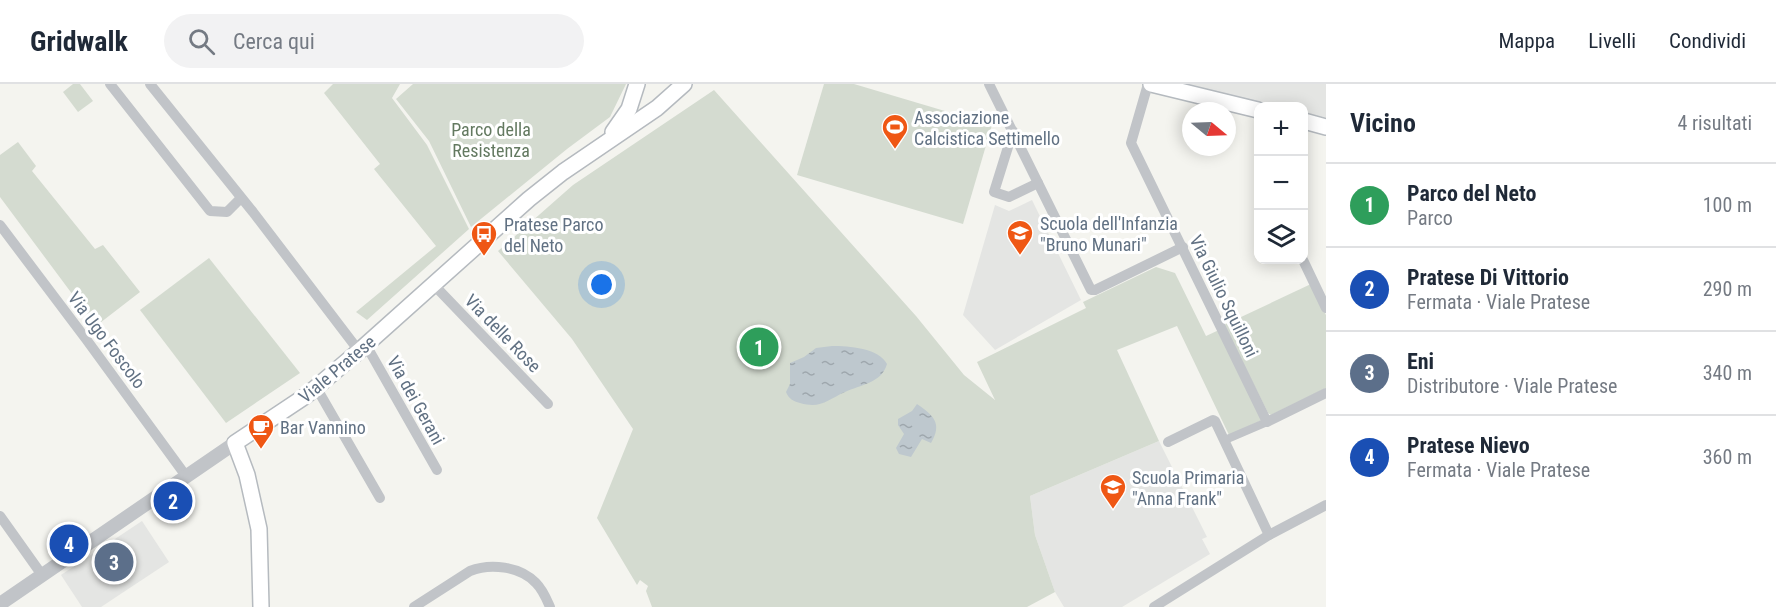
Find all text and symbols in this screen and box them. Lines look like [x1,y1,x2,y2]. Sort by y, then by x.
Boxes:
search box [164,14,584,68]
text: Gridwalk [30,25,128,58]
icon: search [185,25,218,58]
text: Cerca qui [233,29,315,54]
text: Mappa [1498,29,1555,53]
text: Livelli [1588,29,1636,53]
text: Condividi [1669,29,1746,53]
north arrow [1182,102,1236,156]
map controls [1254,102,1308,264]
button: + [1254,102,1308,156]
place label: Associazione Calcistica Settimello [914,107,1060,149]
text: Vicino [1350,108,1416,138]
text: 4 risultati [1677,111,1752,135]
sports icon: Associazione Calcistica Settimello [880,112,910,150]
park label: Parco della Resistenza [451,119,531,161]
button: − [1254,156,1308,210]
text: Parco del Neto [1407,181,1536,206]
text: 1 [1364,193,1375,217]
text: 100 m [1703,193,1752,217]
text: Parco [1407,206,1453,230]
button: layers [1254,210,1308,264]
place label: Scuola dell'Infanzia "Bruno Munari" [1040,213,1178,255]
place label: Pratese Parco del Neto [504,214,603,256]
school or university icon: Scuola dell'Infanzia "Bruno Munari" [1005,218,1035,256]
bus stop icon: Pratese Parco del Neto [469,219,499,257]
street label: Via Giulio Squilloni [1185,232,1263,360]
text: Pratese Di Vittorio [1407,265,1569,290]
your location [587,270,616,299]
text: 2 [1364,277,1375,301]
text: 290 m [1703,277,1752,301]
street label: Via Ugo Foscolo [64,288,150,392]
street label: Via delle Rose [461,290,545,376]
text: Fermata · Viale Pratese [1407,290,1590,314]
pin: 1 [740,324,778,370]
street label: Viale Pratese [294,331,380,407]
text: Eni [1407,349,1434,374]
street label: Via dei Gerani [383,352,449,448]
text: 3 [1364,361,1375,385]
text: 340 m [1703,361,1752,385]
text: Distributore · Viale Pratese [1407,374,1617,398]
cafe icon: Bar Vannino [246,412,276,450]
place label: Bar Vannino [280,417,366,438]
text: Pratese Nievo [1407,433,1530,458]
text: 4 [1364,445,1375,469]
text: 360 m [1703,445,1752,469]
text: Fermata · Viale Pratese [1407,458,1590,482]
place label: Scuola Primaria "Anna Frank" [1132,467,1244,509]
school or university icon: Scuola Primaria "Anna Frank" [1098,472,1128,510]
pin: 2 [154,478,192,524]
pin: 4 [50,522,88,566]
pin: 3 [94,540,134,584]

